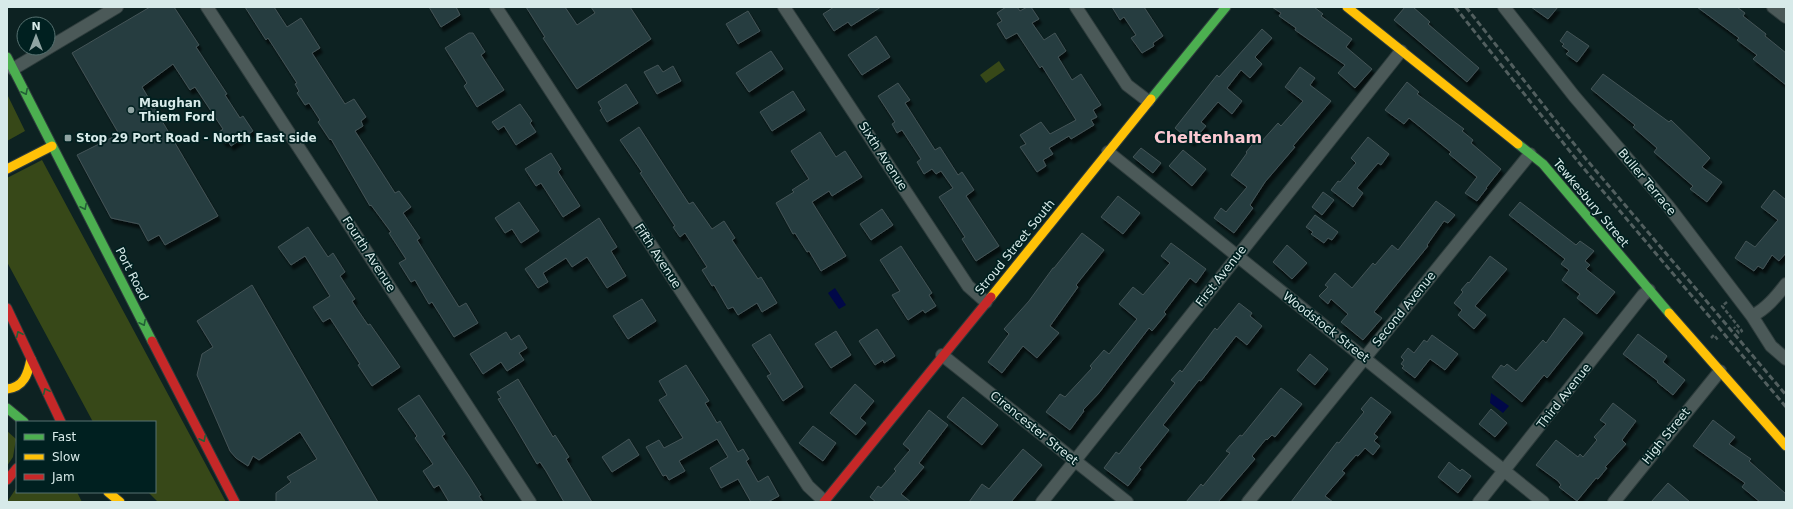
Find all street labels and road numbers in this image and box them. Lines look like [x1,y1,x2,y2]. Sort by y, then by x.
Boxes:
street label: Sixth Avenue [856,119,910,193]
street label: Buller Terrace [1615,146,1679,218]
street label: Tewkesbury Street [1550,156,1632,250]
street label: Stroud Street South [972,197,1058,297]
street label: Fourth Avenue [339,214,399,294]
street label: Fifth Avenue [632,221,684,291]
street label: First Avenue [1193,243,1249,309]
street label: Port Road [113,245,151,303]
street label: Second Avenue [1369,269,1439,349]
street label: Woodstock Street [1280,289,1372,365]
street label: Third Avenue [1534,361,1594,432]
street label: Cirencester Street [987,388,1081,468]
street label: High Street [1639,405,1693,467]

